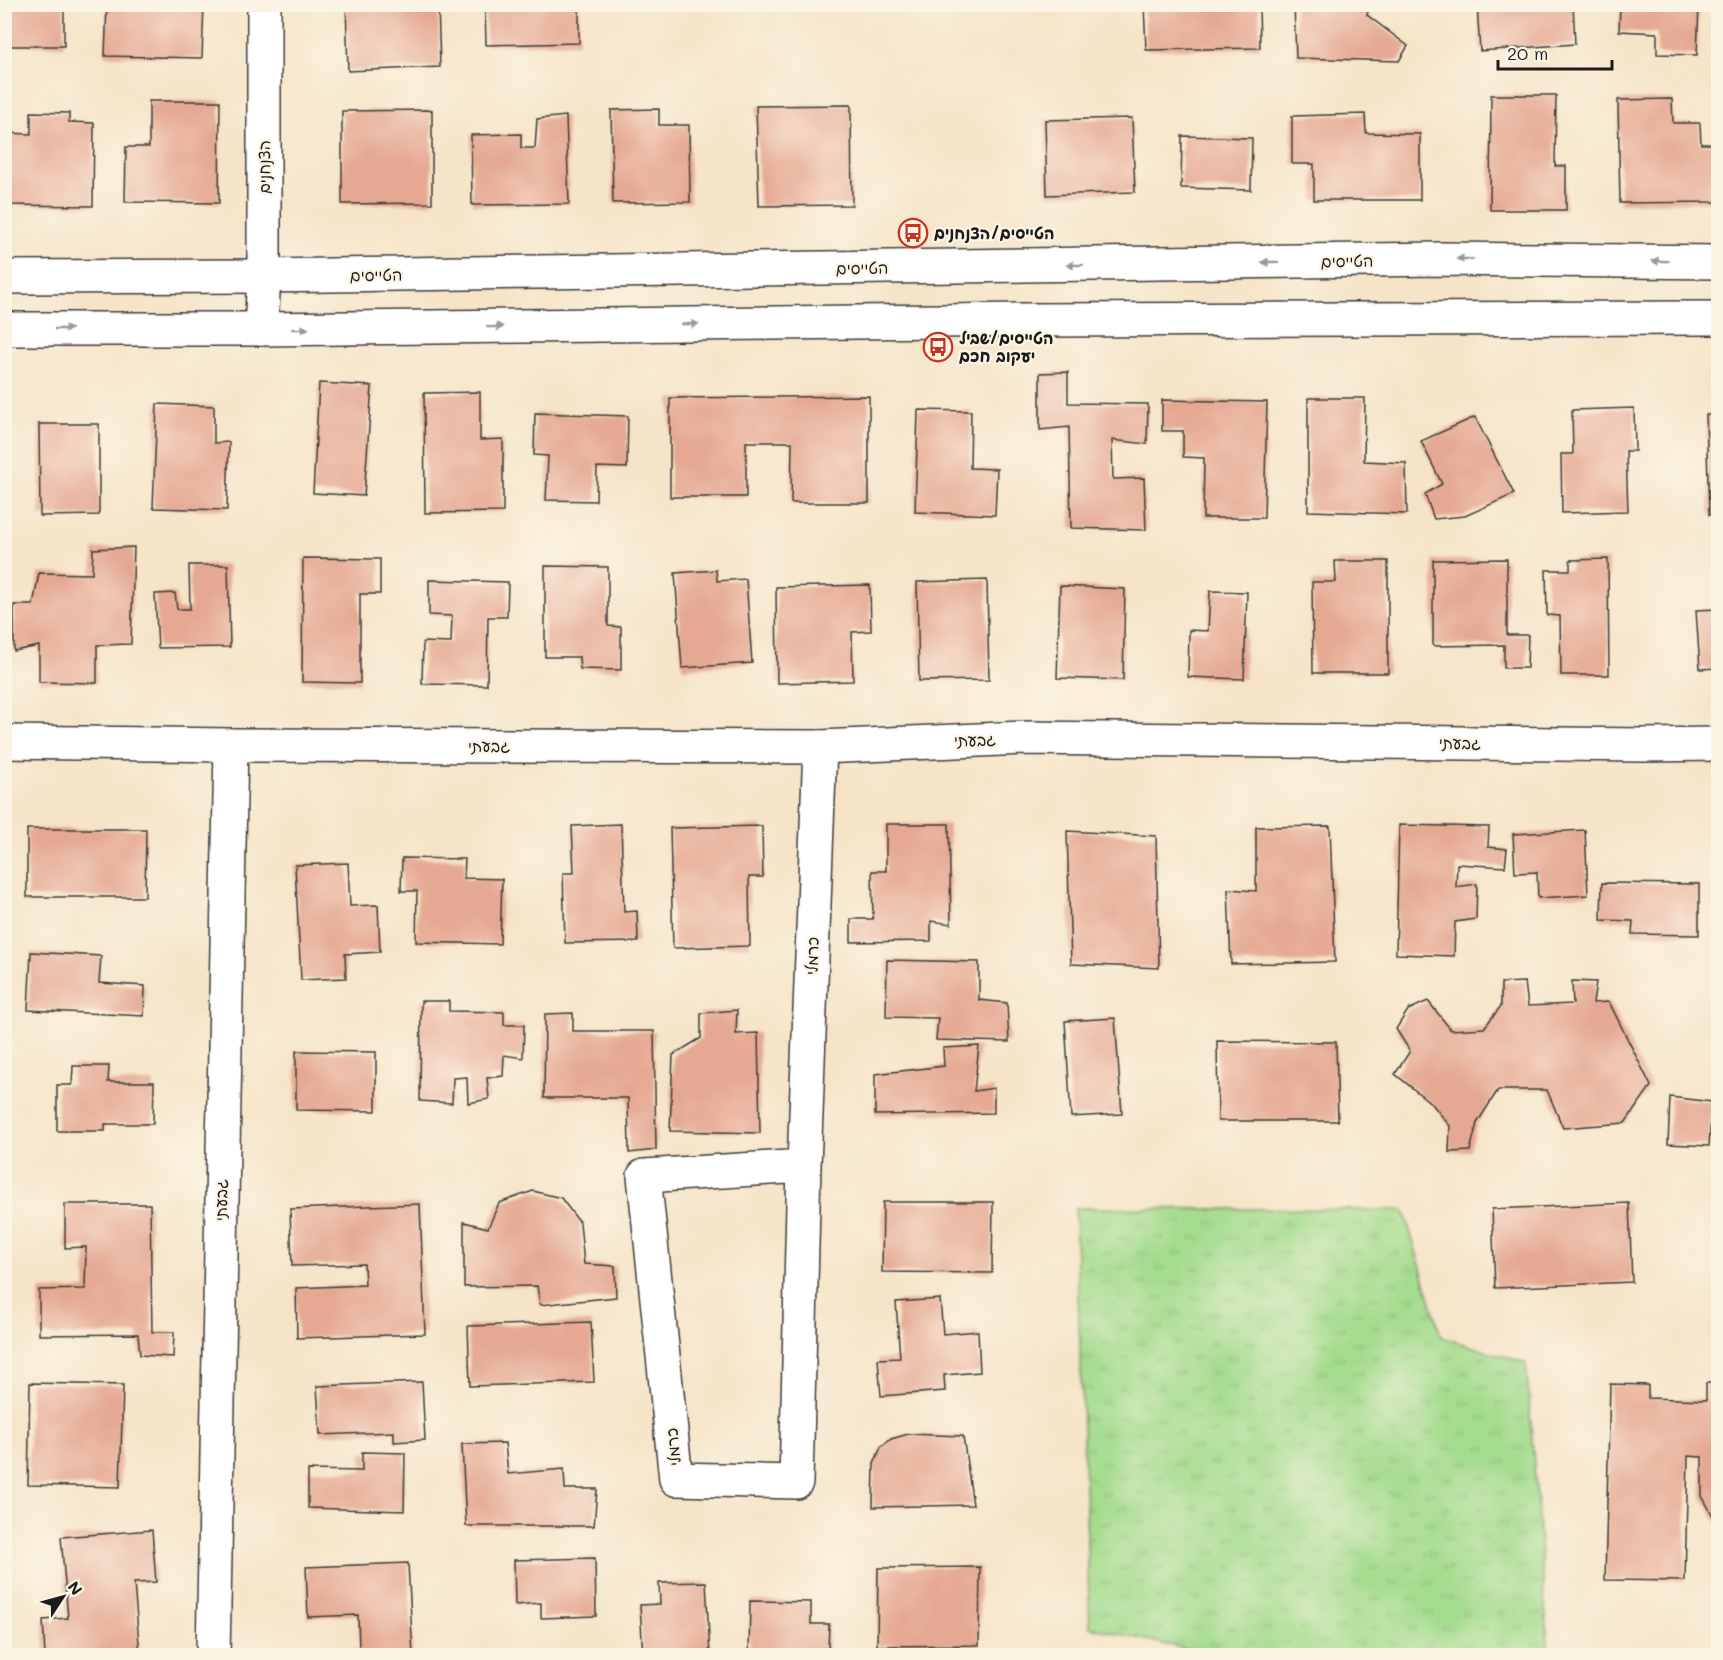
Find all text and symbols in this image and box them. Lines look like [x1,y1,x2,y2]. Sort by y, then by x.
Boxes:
scale bar [1498,33,1612,71]
text: 20 m [1507,41,1548,65]
street label: הצנחנים [253,140,274,194]
bus stop icon: הטייסים/הצנחנים [897,217,929,249]
place label: הטייסים/הצנחנים [934,222,1054,244]
street label: הטייסים [1321,250,1373,271]
one-way arrow [1456,254,1475,264]
one-way arrow [1651,256,1670,266]
street label: הטייסים [836,257,888,278]
one-way arrow [1261,257,1280,267]
one-way arrow [1066,260,1085,269]
street label: הטייסים [350,264,402,285]
one-way arrow [680,319,699,329]
one-way arrow [485,322,504,332]
one-way arrow [53,324,72,334]
one-way arrow [290,324,309,334]
place label: הטייסים/שביל יעקוב חכם [959,327,1054,366]
bus stop icon: הטייסים/שביל יעקוב חכם [922,331,954,363]
street label: גבעתי [954,728,996,751]
street label: גבעתי [1439,732,1481,753]
street label: גבעתי [468,735,510,756]
street label: כרמלי [800,937,823,975]
street label: גבעתי [210,1179,231,1221]
street label: כרמלי [660,1427,685,1467]
north arrow [33,1567,93,1627]
text: N [63,1577,88,1599]

